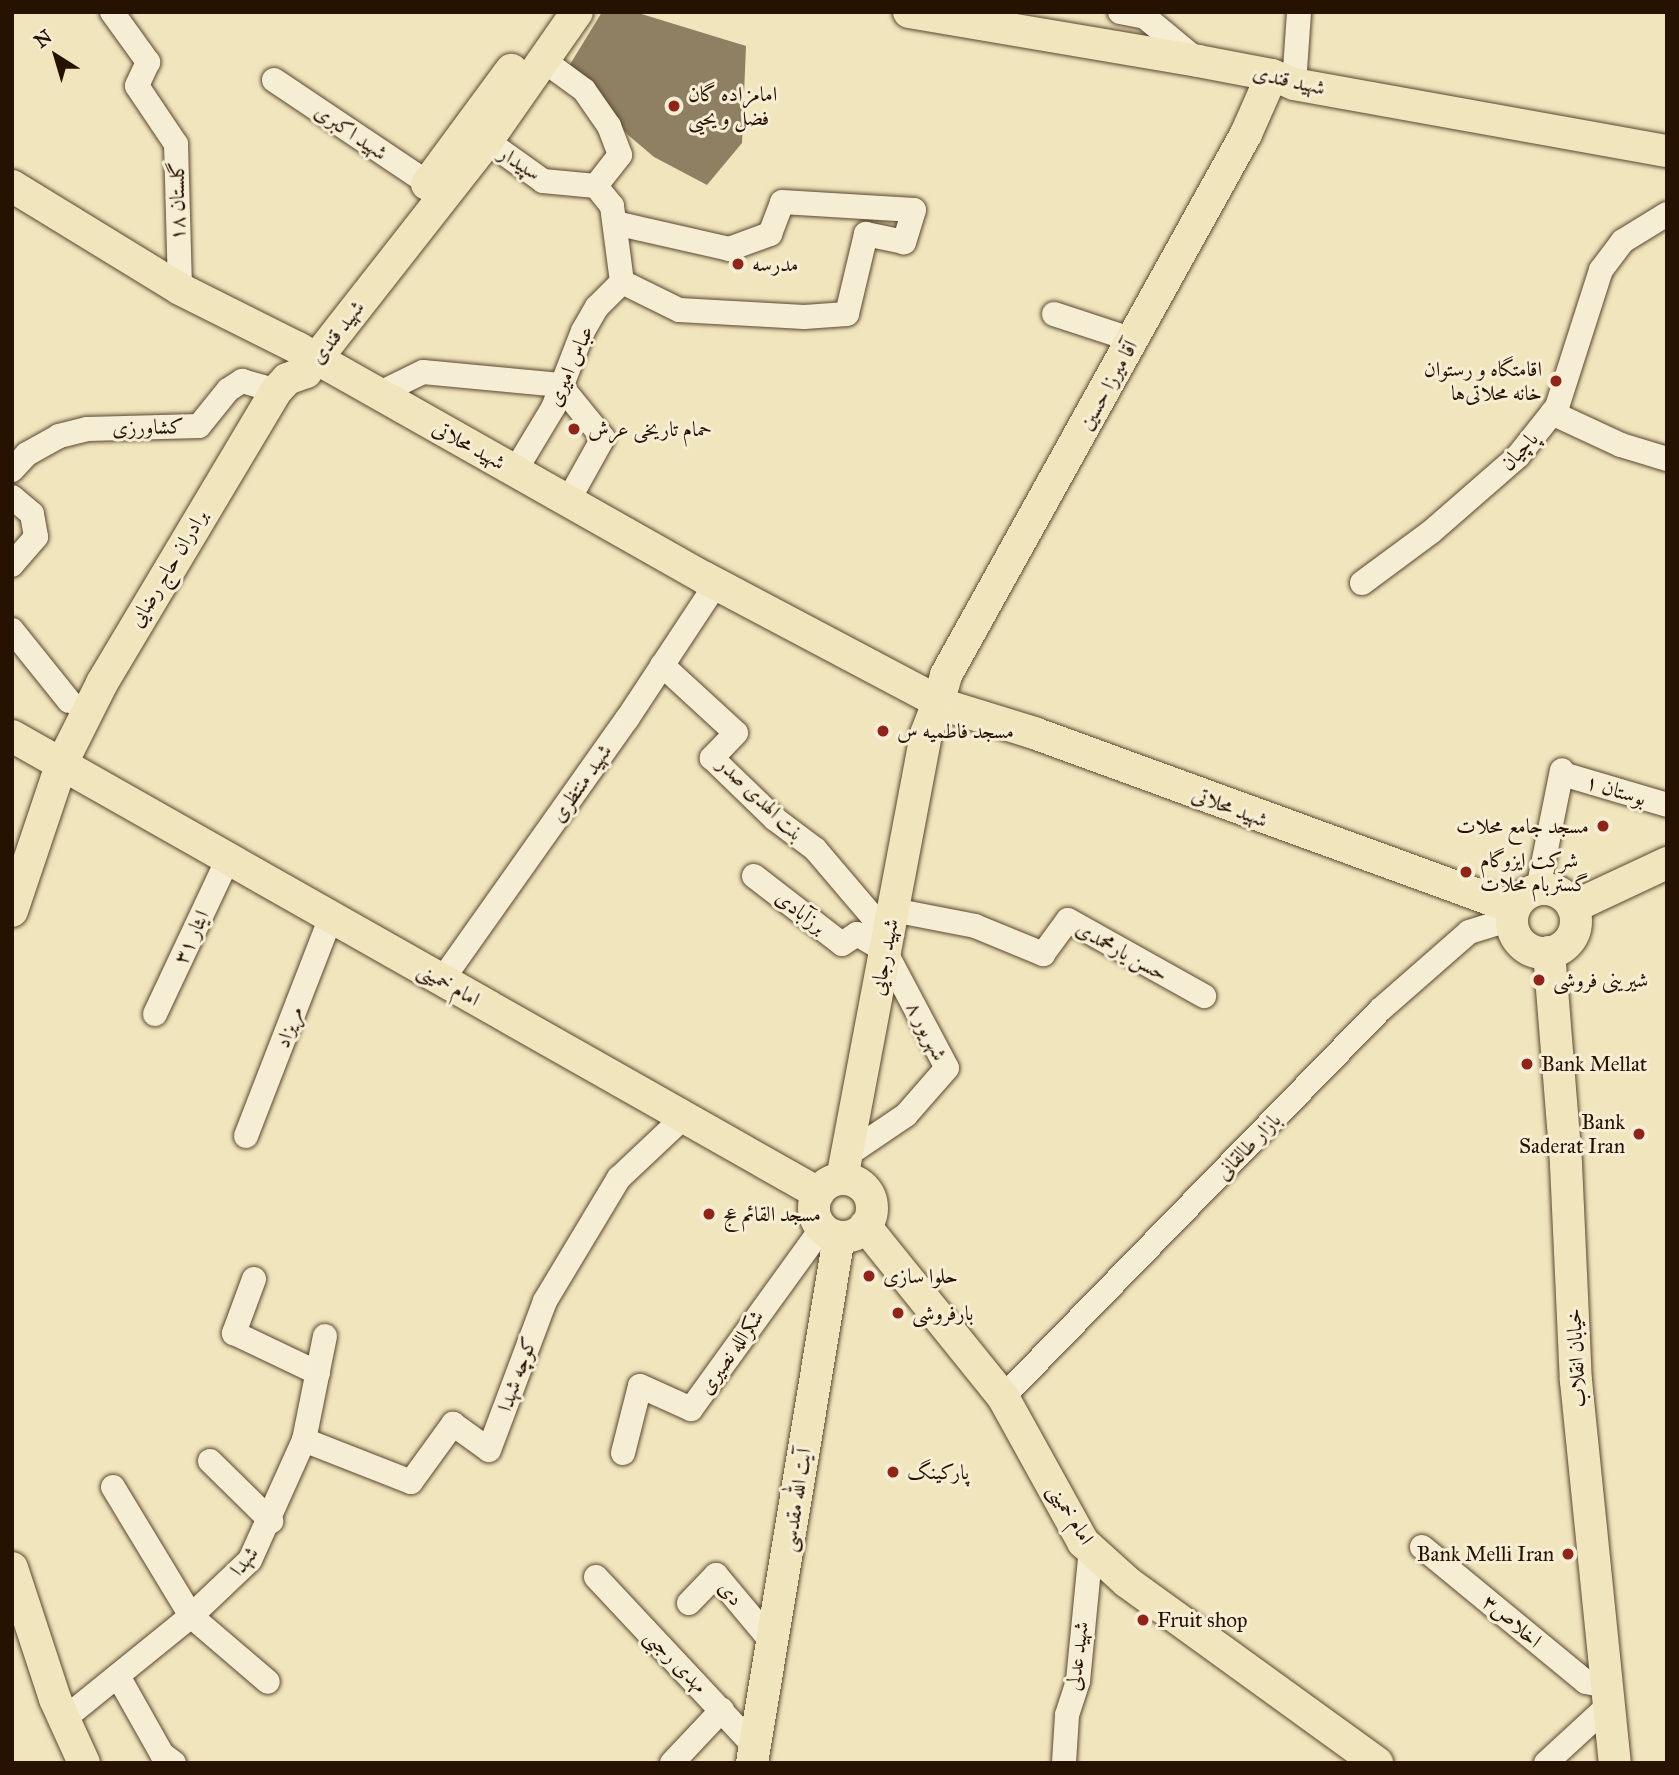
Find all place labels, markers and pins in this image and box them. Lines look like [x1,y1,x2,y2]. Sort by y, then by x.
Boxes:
place label: امامزاده گان فضل و یحیی [688,81,777,131]
marker: امامزاده گان فضل و یحیی [666,98,682,114]
place label: مدرسه [752,251,798,277]
marker: مدرسه [730,256,746,272]
place label: اقامتگاه و رستوان خانه محلاتی‌ها [1424,356,1542,406]
marker: اقامتگاه و رستوان خانه محلاتی‌ها [1548,373,1564,389]
place label: حمام تاریخی عرش [588,416,712,442]
marker: حمام تاریخی عرش [566,421,582,437]
place label: مسجد فاطمیه س [897,718,1014,744]
marker: مسجد فاطمیه س [875,723,891,739]
place label: مسجد جامع محلات [1456,813,1589,839]
marker: مسجد جامع محلات [1595,818,1611,834]
place label: شرکت ایزوگام گستربام محلات [1480,847,1589,897]
marker: شرکت ایزوگام گستربام محلات [1458,864,1474,880]
place label: شیرینی فروشی [1553,967,1648,993]
marker: شیرینی فروشی [1531,972,1547,988]
place label: Bank Mellat [1541,1051,1647,1077]
marker: Bank Mellat [1519,1056,1535,1072]
place label: Bank Saderat Iran [1519,1109,1625,1159]
marker: Bank Saderat Iran [1631,1126,1647,1142]
place label: مسجد القائم عج [723,1201,821,1227]
marker: مسجد القائم عج [701,1206,717,1222]
place label: حلوا سازی [883,1263,958,1289]
marker: حلوا سازی [861,1268,877,1284]
place label: بارفروشی [912,1300,974,1326]
marker: بارفروشی [890,1305,906,1321]
place label: پارکینگ [907,1459,969,1485]
marker: پارکینگ [885,1464,901,1480]
place label: Bank Melli Iran [1417,1541,1554,1567]
marker: Bank Melli Iran [1560,1546,1576,1562]
place label: Fruit shop [1157,1607,1248,1633]
marker: Fruit shop [1135,1612,1151,1628]

